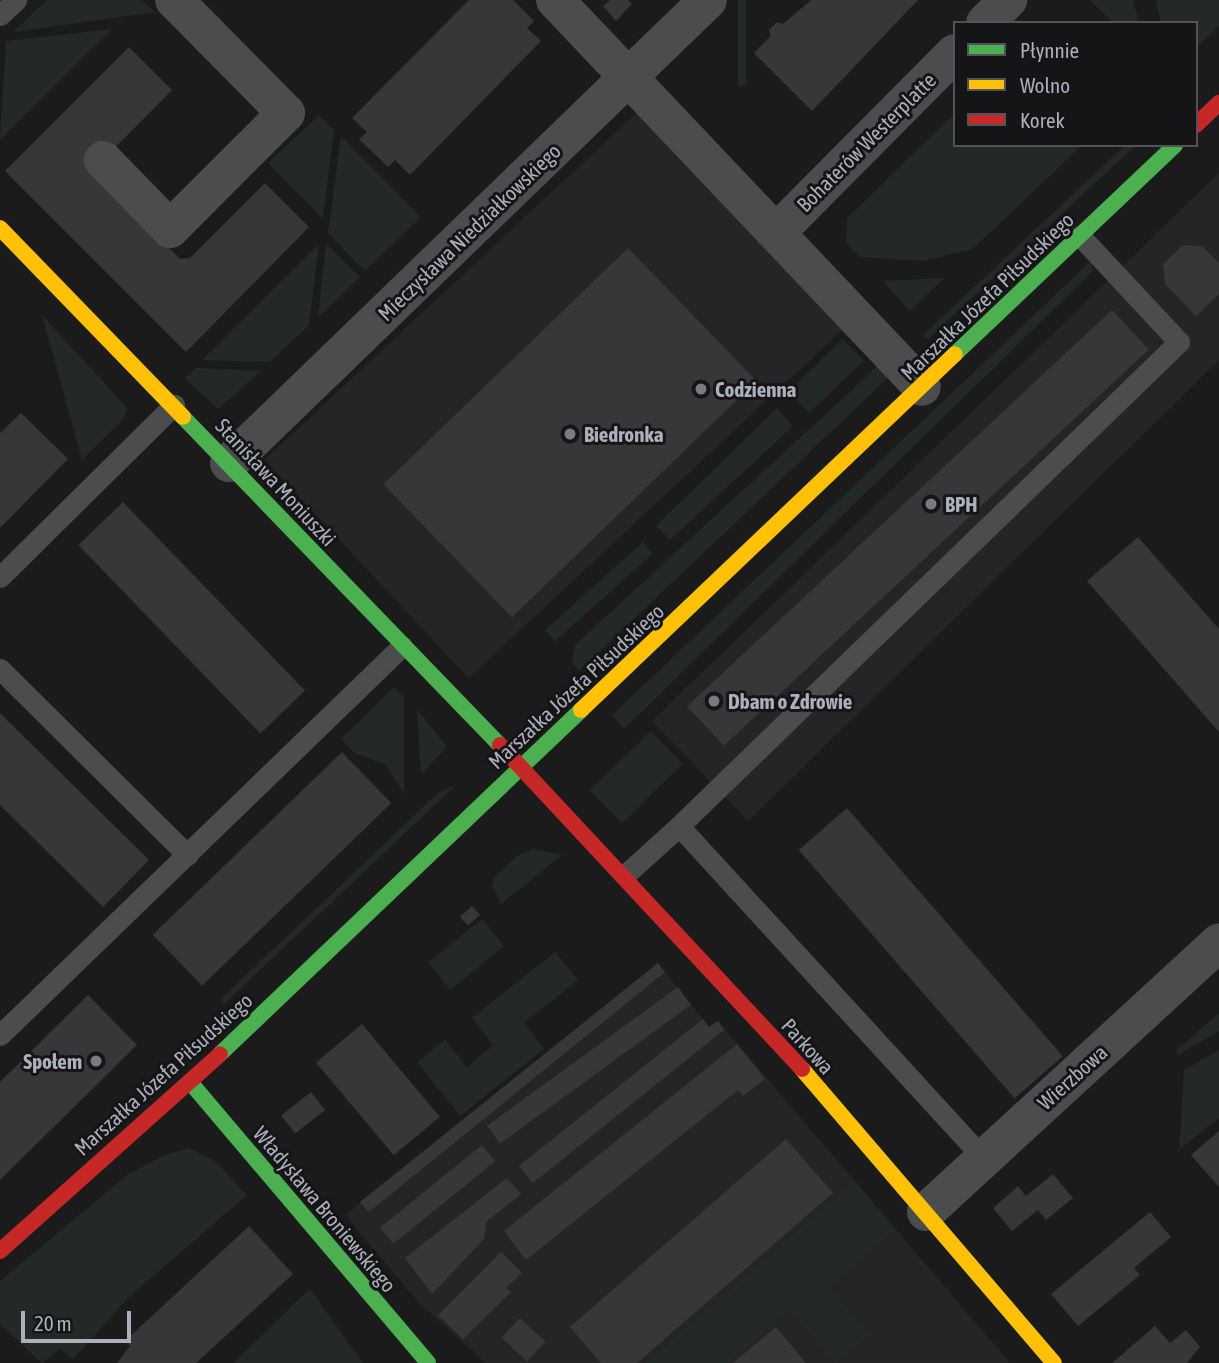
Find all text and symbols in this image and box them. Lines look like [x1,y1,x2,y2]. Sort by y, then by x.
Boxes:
legend [953,21,1198,147]
text: Płynnie [1020,38,1079,62]
street label: Bohaterów Westerplatte [791,67,941,217]
text: Wolno [1020,73,1070,97]
text: Korek [1020,108,1065,132]
street label: Mieczysława Niedziałkowskiego [372,138,566,326]
street label: Marszałka Józefa Piłsudskiego [895,207,1079,385]
place label: Codzienna [715,376,796,402]
marker: Codzienna [693,381,709,397]
street label: Stanisława Moniuszki [211,413,341,551]
place label: Biedronka [584,421,663,447]
marker: Biedronka [562,426,578,442]
place label: BPH [945,491,977,517]
marker: BPH [923,496,939,512]
street label: Marszałka Józefa Piłsudskiego [483,598,669,774]
place label: Dbam o Zdrowie [728,688,852,714]
marker: Dbam o Zdrowie [706,693,722,709]
street label: Marszałka Józefa Piłsudskiego [69,987,257,1161]
street label: Parkowa [776,1013,840,1079]
street label: Wierzbowa [1032,1039,1112,1115]
place label: Społem [23,1048,82,1074]
marker: Społem [88,1053,104,1069]
street label: Władysława Broniewskiego [248,1121,402,1297]
scale bar [24,1296,135,1340]
text: 20 m [34,1311,72,1335]

